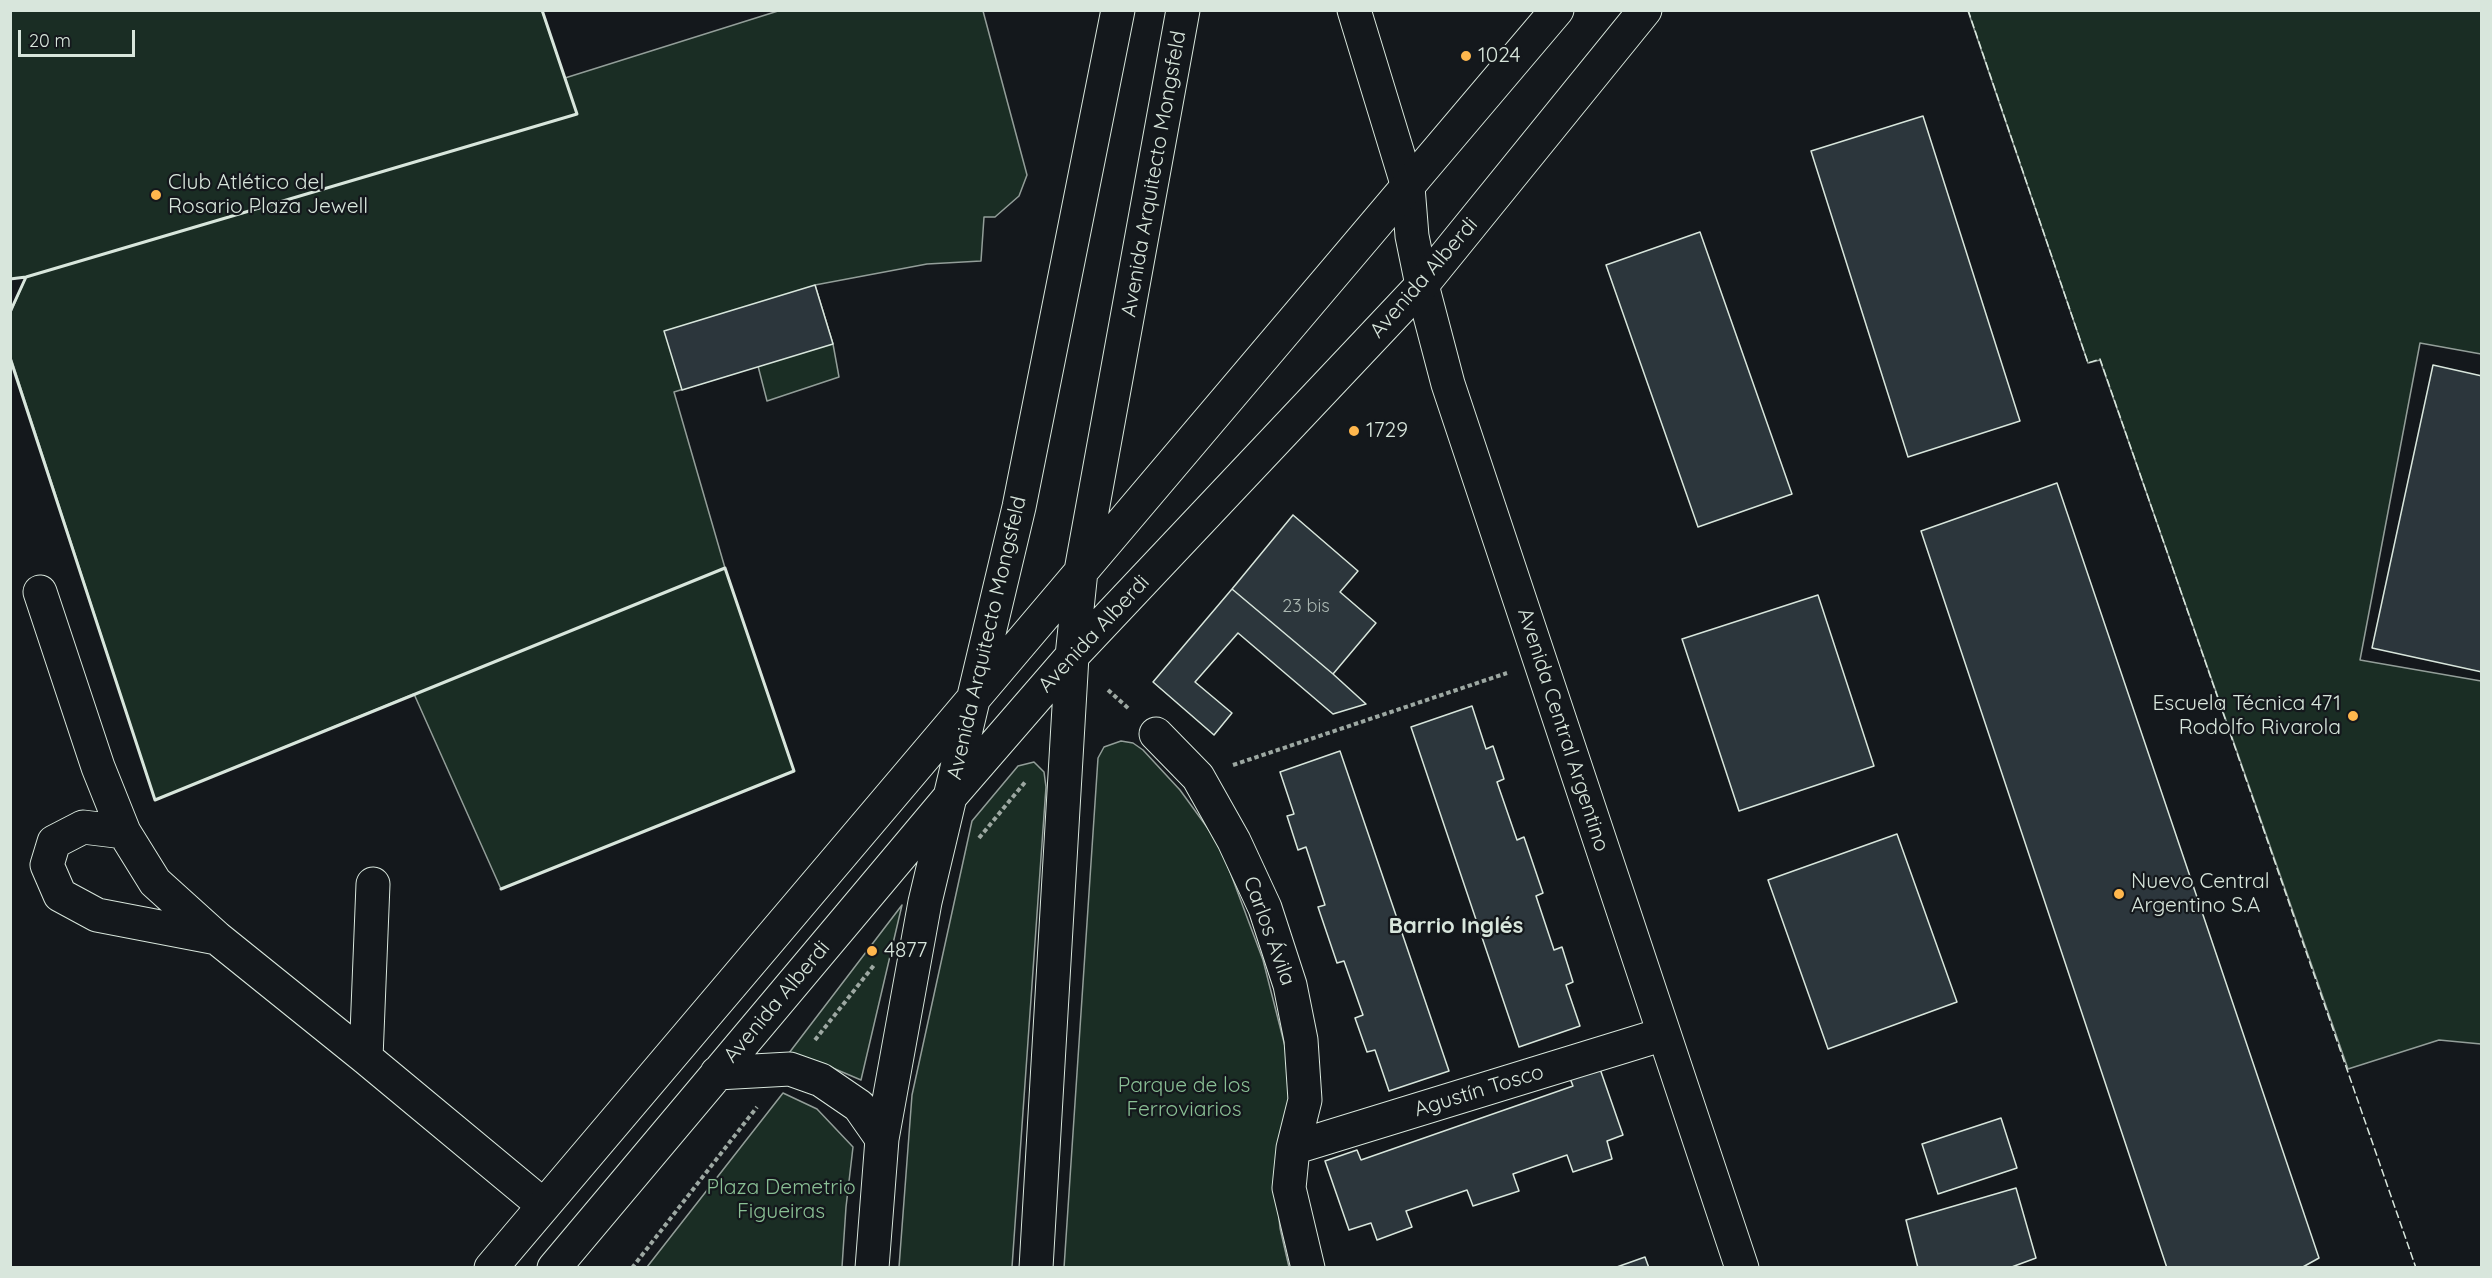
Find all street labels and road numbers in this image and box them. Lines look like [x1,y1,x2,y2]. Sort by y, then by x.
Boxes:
street label: Avenida Arquitecto Mongsfeld [1116,29,1192,319]
street label: Avenida Alberdi [1365,213,1483,343]
street label: Avenida Arquitecto Mongsfeld [942,494,1032,782]
street label: Avenida Alberdi [1033,570,1155,698]
street label: Avenida Central Argentino [1512,605,1614,855]
street label: Carlos Ávila [1238,873,1300,989]
street label: Avenida Alberdi [719,936,835,1068]
street label: Agustín Tosco [1411,1059,1547,1123]

